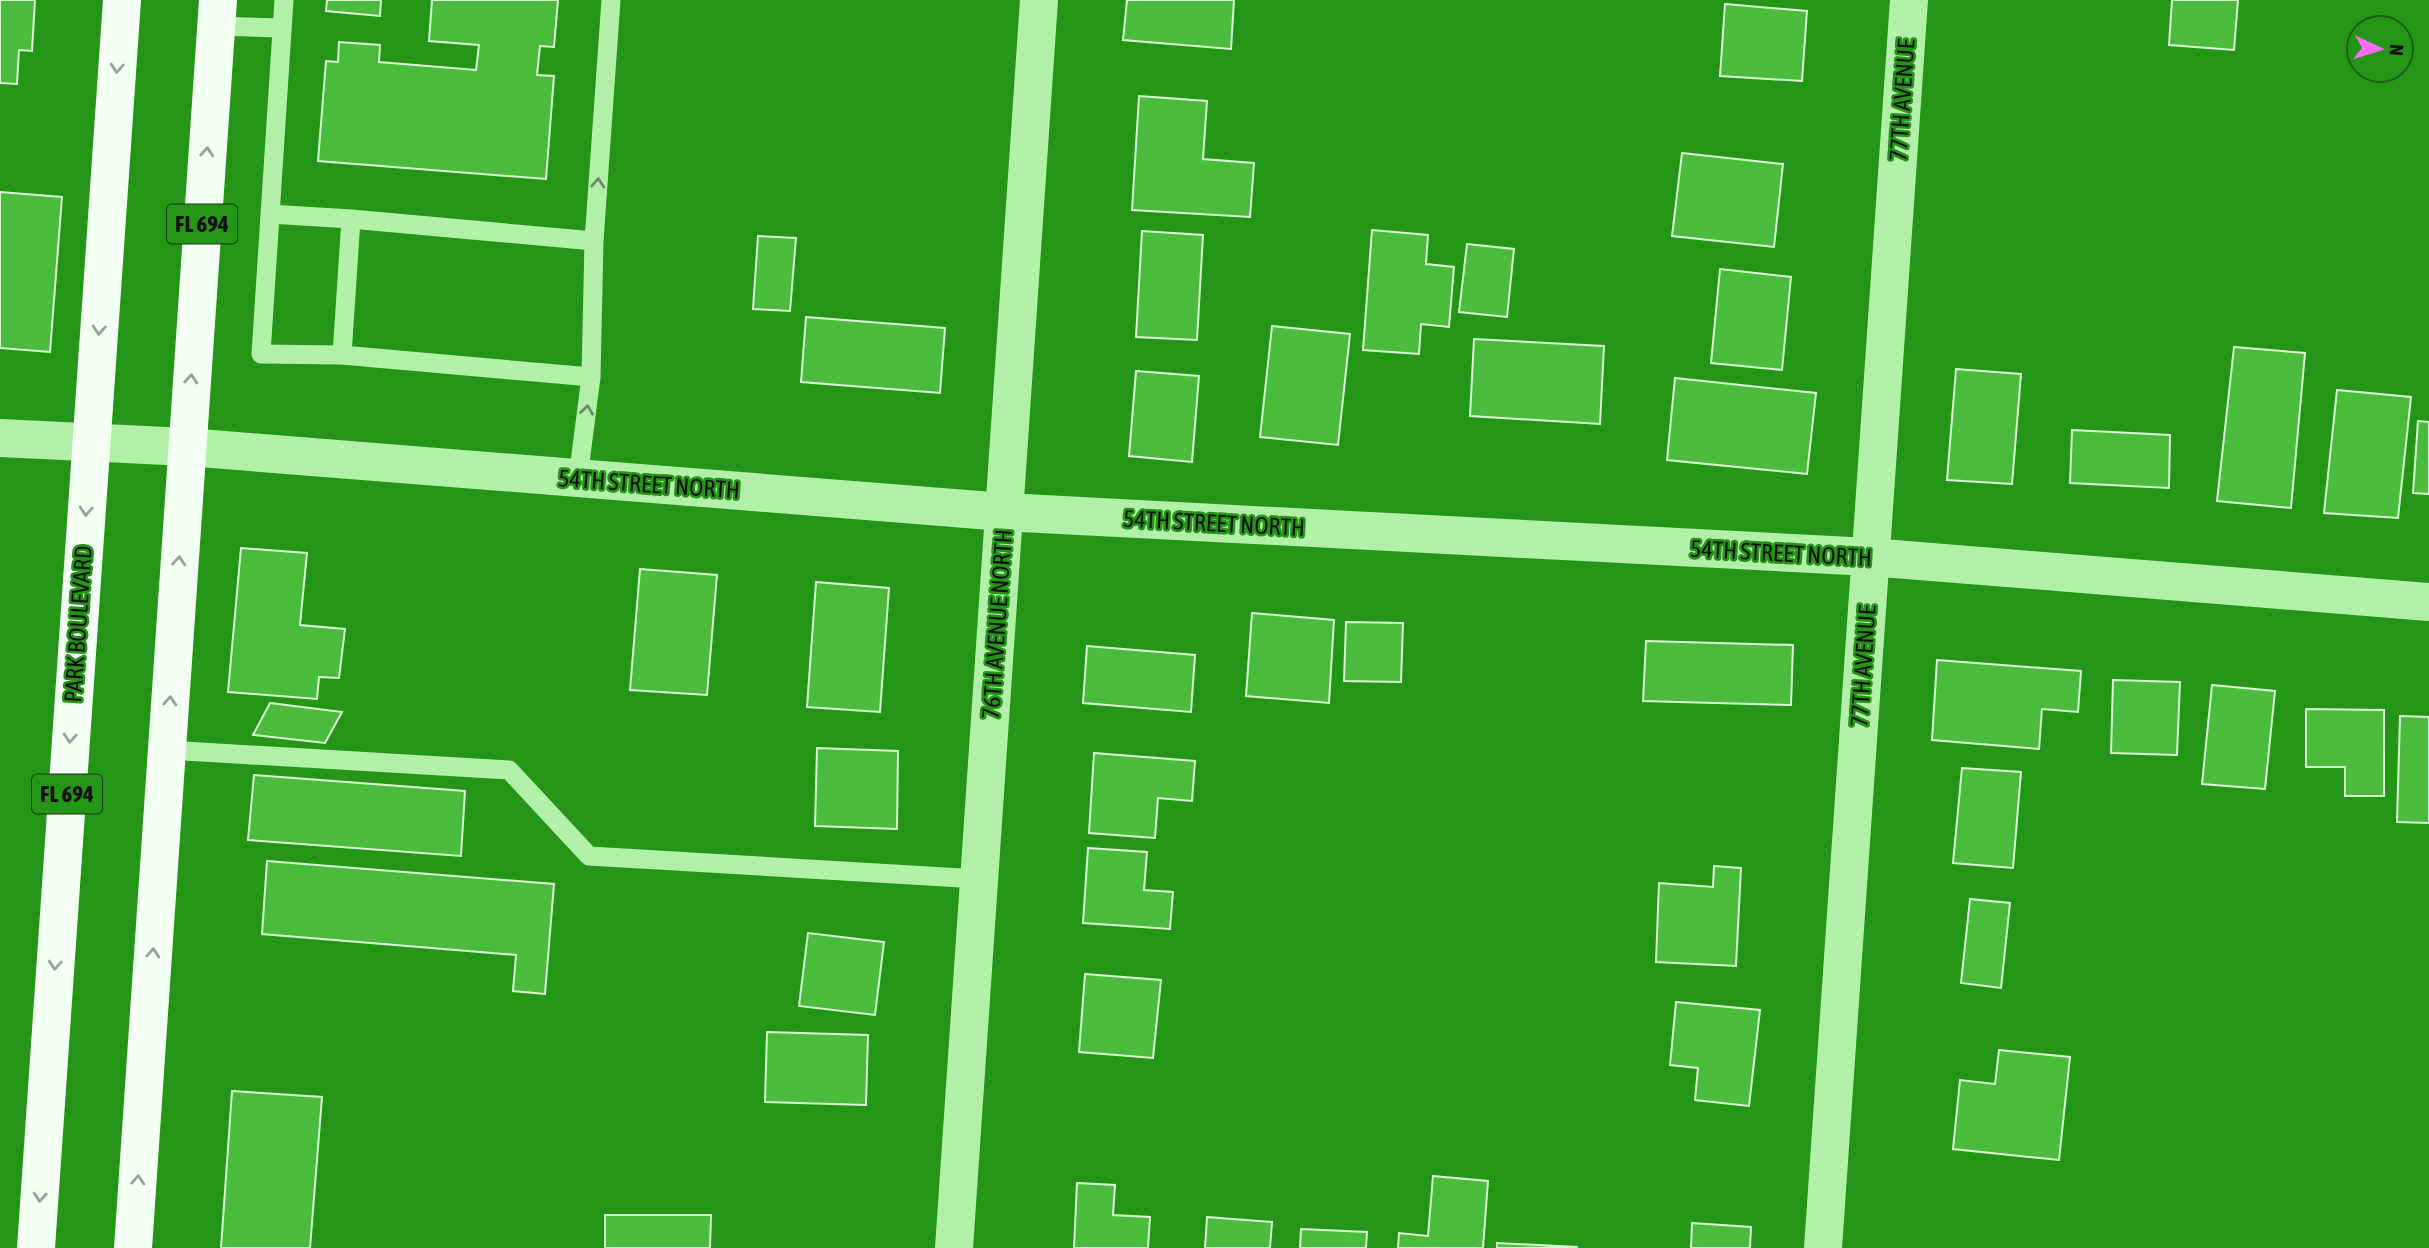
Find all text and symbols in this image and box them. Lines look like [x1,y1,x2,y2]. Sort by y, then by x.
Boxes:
north arrow [2345,14,2415,84]
street label: 77TH AVENUE [1884,38,1920,162]
text: N [2386,44,2408,57]
one-way arrow [110,63,125,74]
one-way arrow [199,147,214,158]
one-way arrow [590,177,605,188]
road number: FL 694 [167,204,237,244]
one-way arrow [91,325,106,336]
one-way arrow [184,374,199,385]
one-way arrow [579,404,594,416]
street label: 54TH STREET NORTH [557,464,741,504]
one-way arrow [79,505,94,516]
street label: 54TH STREET NORTH [1122,505,1306,541]
street label: 76TH AVENUE NORTH [977,528,1017,720]
street label: 54TH STREET NORTH [1689,535,1873,571]
street label: PARK BOULEVARD [59,545,97,703]
one-way arrow [171,555,186,566]
street label: 77TH AVENUE [1845,604,1881,728]
one-way arrow [162,696,177,707]
one-way arrow [63,732,78,743]
road number: FL 694 [32,774,102,814]
one-way arrow [145,947,160,958]
one-way arrow [48,959,63,970]
one-way arrow [130,1174,145,1185]
one-way arrow [32,1192,47,1203]

